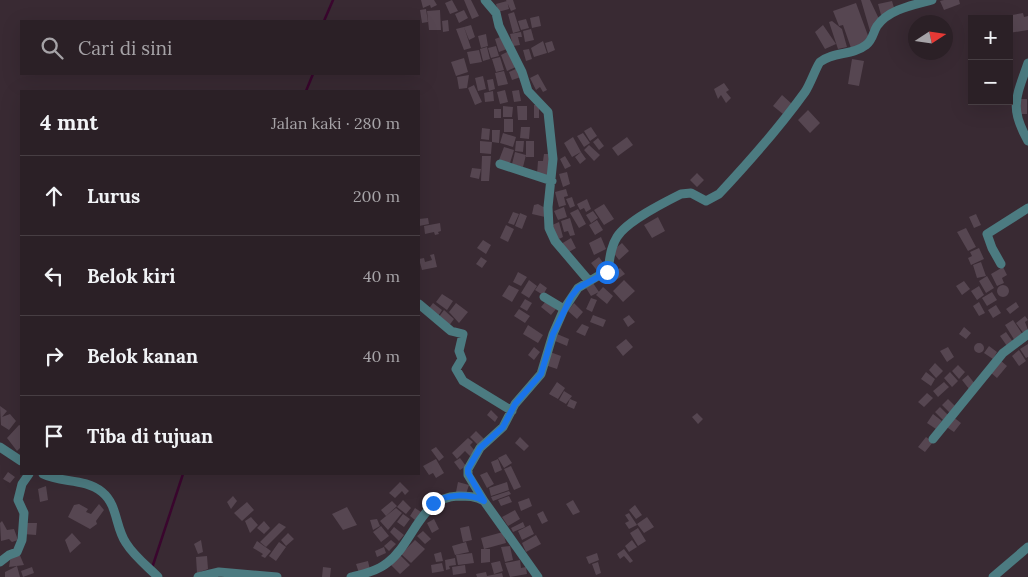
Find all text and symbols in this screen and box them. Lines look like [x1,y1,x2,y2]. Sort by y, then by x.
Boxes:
north arrow [908,15,953,60]
map controls [968,15,1013,105]
button: + [968,15,1013,60]
search box [20,20,420,75]
icon: search [38,34,66,62]
text: Cari di sini [78,36,172,60]
button: − [968,60,1013,105]
text: 4 mnt [40,109,98,136]
text: Jalan kaki · 280 m [271,113,400,133]
icon: ahead [40,182,68,210]
text: Lurus [87,184,140,208]
text: 200 m [353,186,400,206]
route start [596,261,619,284]
icon: left [40,262,68,290]
text: Belok kiri [87,264,176,288]
text: 40 m [363,266,400,286]
icon: right [40,342,68,370]
text: Belok kanan [87,344,198,368]
text: 40 m [363,346,400,366]
icon: arrive [40,422,68,450]
text: Tiba di tujuan [87,424,213,448]
route end [422,492,445,515]

